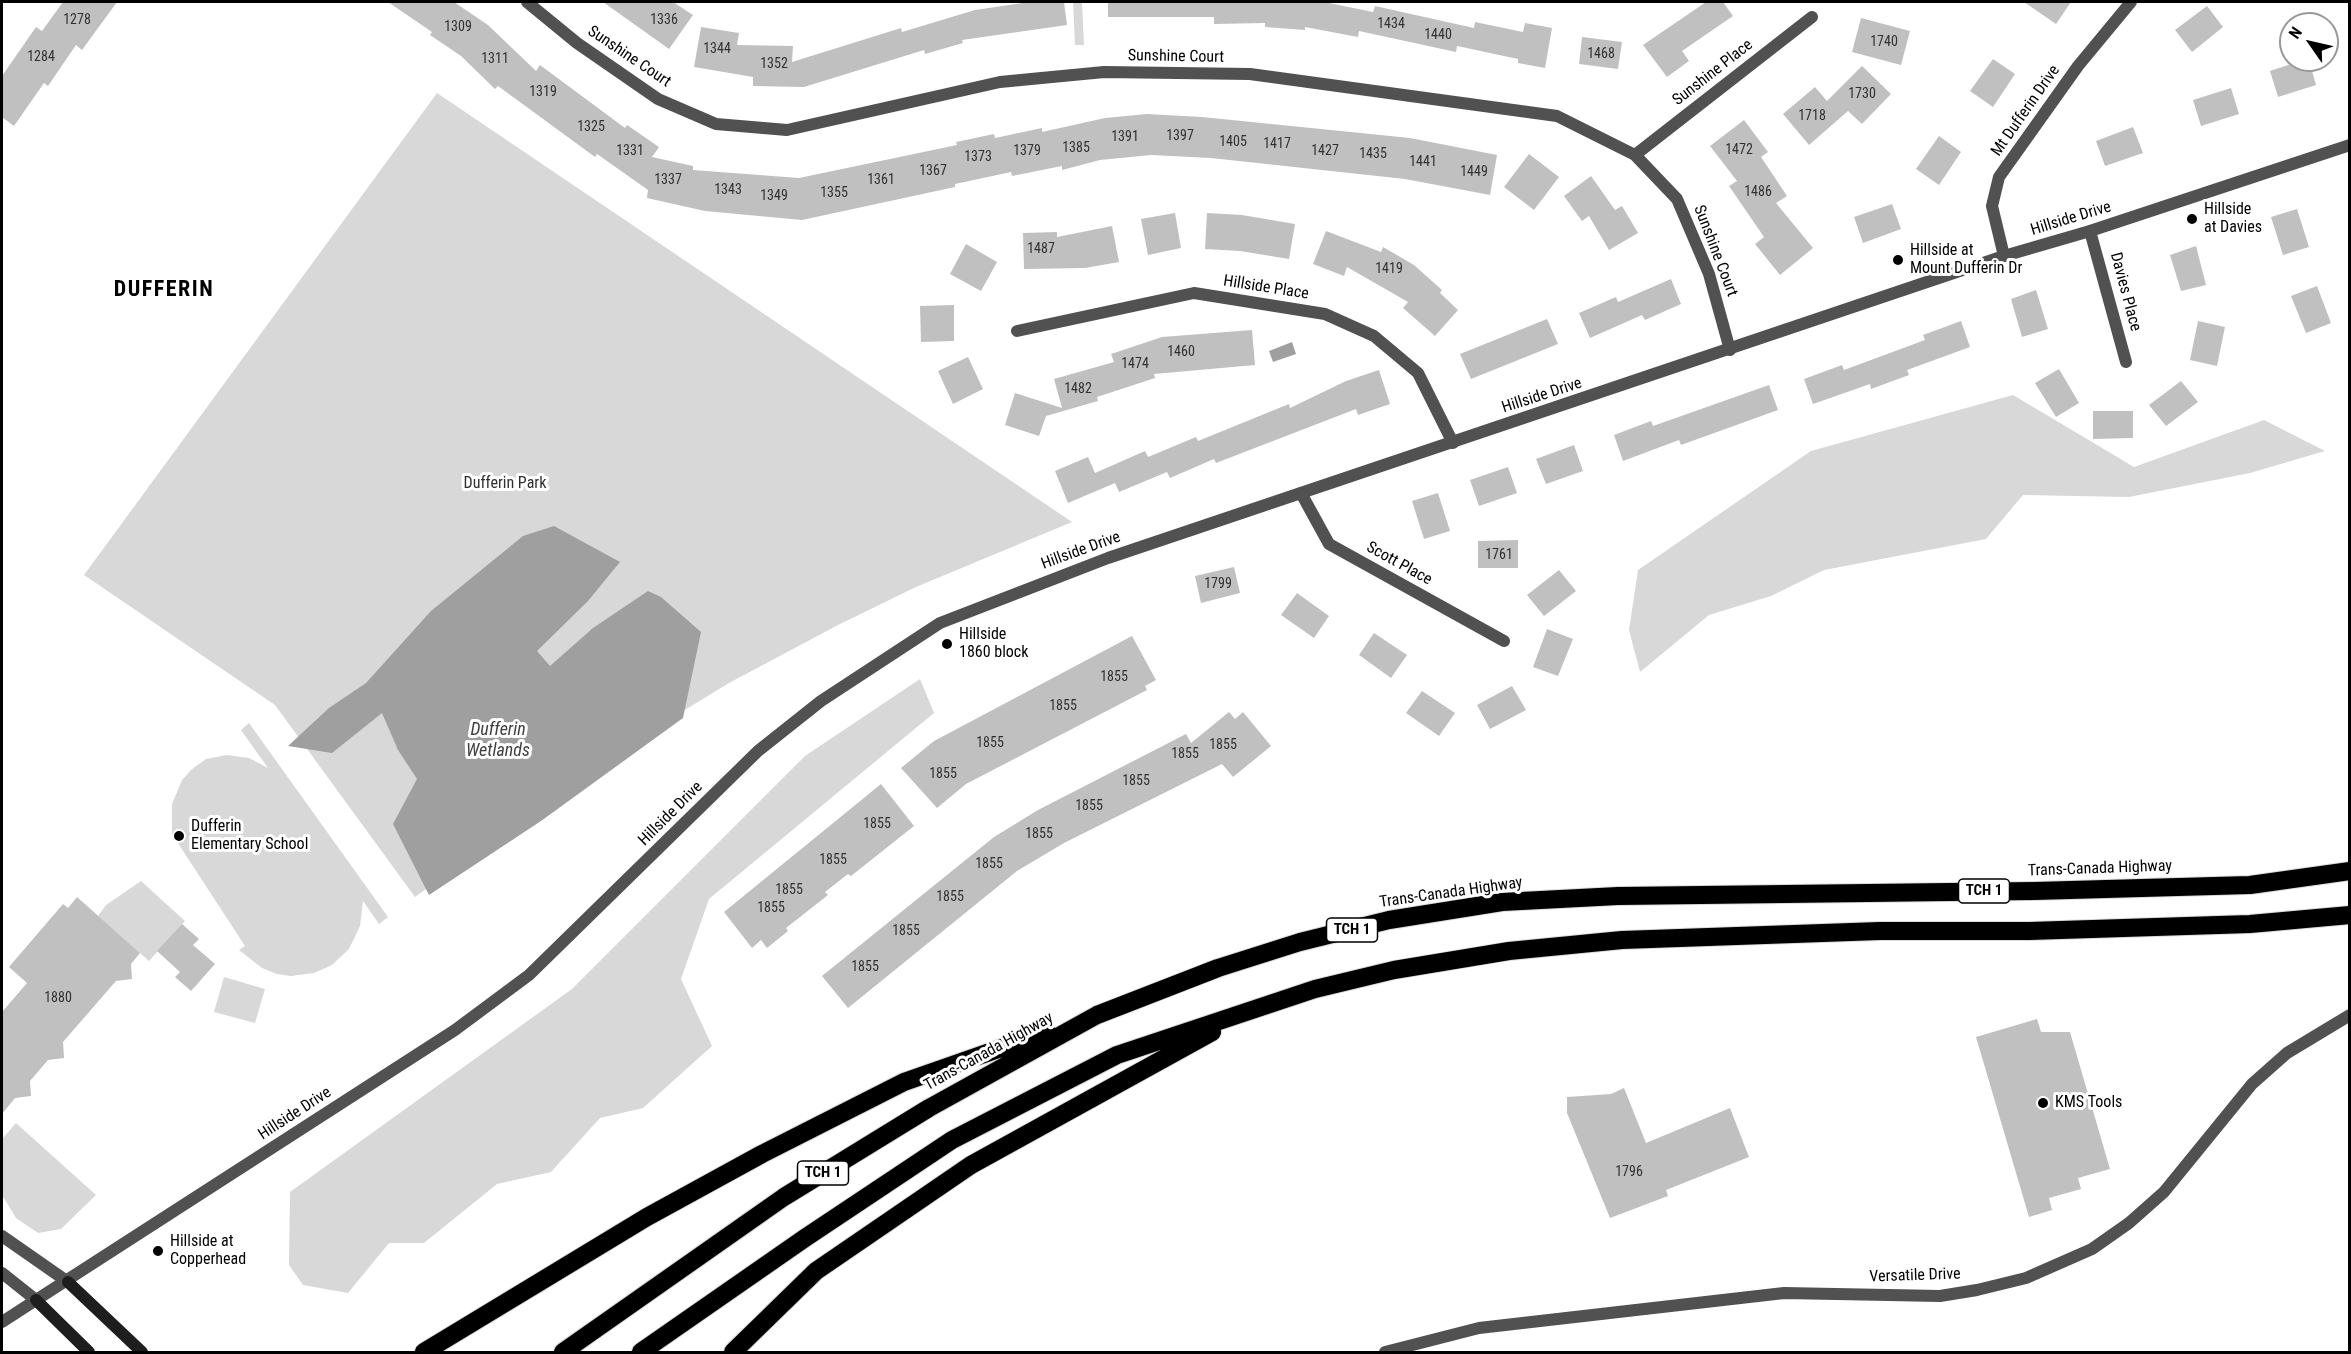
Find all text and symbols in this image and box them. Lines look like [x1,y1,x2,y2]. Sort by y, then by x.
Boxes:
house number: 1278 [63,12,91,28]
house number: 1336 [650,12,678,28]
north arrow [2279,12,2339,72]
house number: 1434 [1377,16,1405,32]
house number: 1309 [444,19,472,35]
street label: Sunshine Court [584,22,674,92]
text: N [2285,23,2306,42]
house number: 1440 [1424,27,1452,43]
house number: 1740 [1870,34,1898,50]
street label: Sunshine Place [1669,36,1757,110]
house number: 1344 [703,41,731,57]
house number: 1468 [1587,46,1615,62]
street label: Sunshine Court [1128,47,1224,67]
house number: 1284 [27,49,55,65]
house number: 1311 [481,51,509,67]
house number: 1352 [760,56,788,72]
street label: Mt Dufferin Drive [1988,62,2064,160]
house number: 1319 [529,84,557,100]
house number: 1730 [1848,86,1876,102]
house number: 1718 [1798,108,1826,124]
house number: 1325 [577,119,605,135]
house number: 1397 [1166,128,1194,144]
house number: 1391 [1111,129,1139,145]
house number: 1405 [1219,134,1247,150]
house number: 1417 [1263,136,1291,152]
house number: 1385 [1062,140,1090,156]
house number: 1472 [1725,142,1753,158]
house number: 1331 [616,143,644,159]
house number: 1379 [1013,143,1041,159]
house number: 1427 [1311,143,1339,159]
house number: 1435 [1359,146,1387,162]
house number: 1373 [964,149,992,165]
house number: 1441 [1409,154,1437,170]
house number: 1367 [919,163,947,179]
house number: 1449 [1460,164,1488,180]
house number: 1337 [654,172,682,188]
house number: 1361 [867,172,895,188]
house number: 1343 [714,182,742,198]
house number: 1486 [1744,184,1772,200]
house number: 1355 [820,185,848,201]
house number: 1349 [760,188,788,204]
street label: Hillside Drive [2029,198,2113,240]
place label: Hillside at Davies [2204,200,2262,238]
street label: Sunshine Court [1689,203,1741,299]
marker: Hillside at Davies [2185,212,2199,226]
house number: 1487 [1027,241,1055,257]
place label: Hillside at Mount Dufferin Dr [1910,241,2022,279]
street label: Davies Place [2105,251,2145,333]
marker: Hillside at Mount Dufferin Dr [1891,253,1905,267]
house number: 1419 [1375,261,1403,277]
street label: Hillside Place [1222,272,1310,304]
district label: DUFFERIN [114,277,214,303]
house number: 1460 [1167,344,1195,360]
house number: 1474 [1121,356,1149,372]
street label: Hillside Drive [1500,374,1584,418]
house number: 1482 [1064,381,1092,397]
park label: Dufferin Park [464,474,546,494]
street label: Hillside Drive [1039,528,1123,574]
street label: Scott Place [1363,538,1435,590]
house number: 1761 [1485,547,1513,563]
house number: 1799 [1204,576,1232,592]
place label: Hillside 1860 block [959,625,1028,663]
marker: Hillside 1860 block [940,637,954,651]
house number: 1855 [1100,669,1128,685]
house number: 1855 [1049,698,1077,714]
water label: Dufferin Wetlands [466,719,530,762]
house number: 1855 [976,735,1004,751]
house number: 1855 [1209,737,1237,753]
house number: 1855 [1171,746,1199,762]
house number: 1855 [929,766,957,782]
house number: 1855 [1122,773,1150,789]
street label: Hillside Drive [635,778,707,850]
house number: 1855 [1075,798,1103,814]
house number: 1855 [863,816,891,832]
place label: Dufferin Elementary School [191,817,308,855]
house number: 1855 [1025,826,1053,842]
marker: Dufferin Elementary School [172,829,186,843]
house number: 1855 [819,852,847,868]
house number: 1855 [975,856,1003,872]
street label: Trans-Canada Highway [2028,857,2172,881]
street label: Trans-Canada Highway [1378,873,1524,913]
road number: TCH 1 [1958,879,2010,903]
house number: 1855 [775,882,803,898]
house number: 1855 [936,889,964,905]
house number: 1855 [757,900,785,916]
road number: TCH 1 [1326,918,1378,942]
house number: 1855 [892,923,920,939]
house number: 1855 [851,959,879,975]
house number: 1880 [44,990,72,1006]
street label: Trans-Canada Highway [921,1009,1057,1095]
street label: Hillside Drive [255,1083,335,1145]
place label: KMS Tools [2055,1093,2122,1113]
marker: KMS Tools [2036,1096,2050,1110]
road number: TCH 1 [798,1161,848,1185]
house number: 1796 [1615,1164,1643,1180]
place label: Hillside at Copperhead [170,1232,246,1270]
marker: Hillside at Copperhead [151,1244,165,1258]
street label: Versatile Drive [1869,1265,1961,1287]

